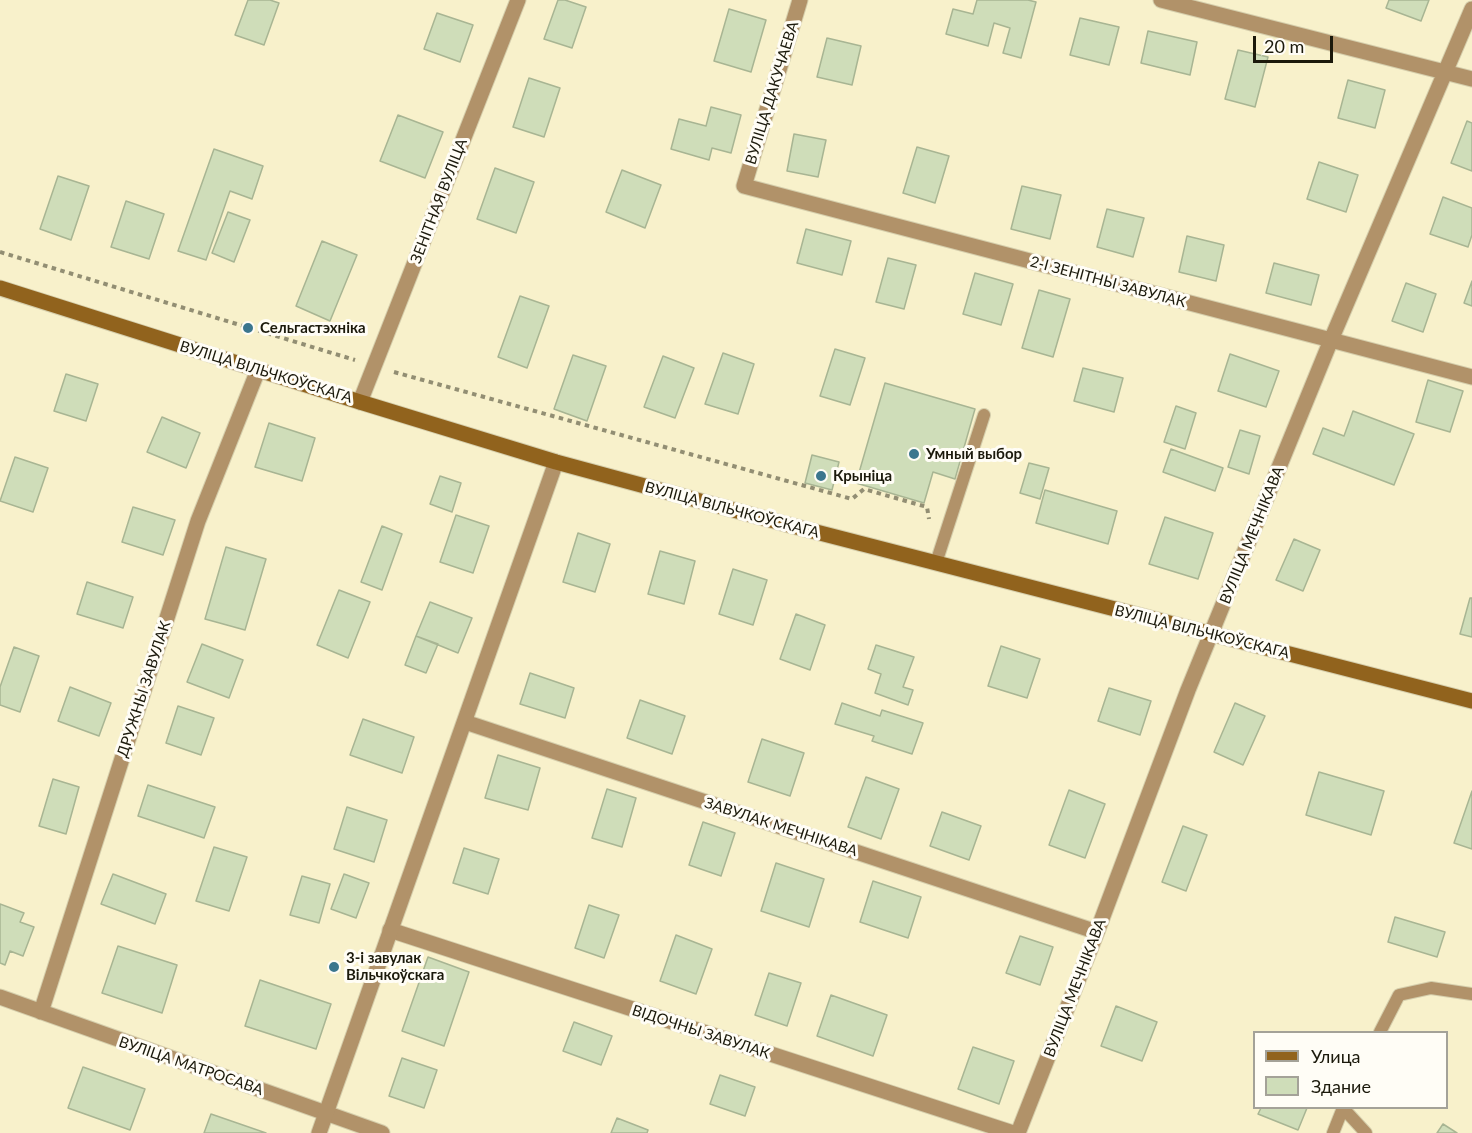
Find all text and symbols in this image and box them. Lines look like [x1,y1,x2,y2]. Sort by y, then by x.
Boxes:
street label: ВУЛІЦА ДАКУЧАЕВА [742,19,802,167]
scale bar [1256,24,1336,62]
text: 20 m [1264,35,1304,57]
street label: ЗЕНІТНАЯ ВУЛІЦА [407,136,471,266]
street label: 2-І ЗЕНІТНЫ ЗАВУЛАК [1028,253,1188,311]
place label: Сельгастэхніка [260,319,366,337]
marker: Сельгастэхніка [241,321,255,335]
street label: ВУЛІЦА ВІЛЬЧКОЎСКАГА [178,337,354,407]
place label: Умный выбор [926,445,1022,463]
marker: Умный выбор [907,447,921,461]
street label: ВУЛІЦА МЕЧНІКАВА [1216,464,1288,606]
place label: Крыніца [833,467,892,485]
marker: Крыніца [814,469,828,483]
street label: ВУЛІЦА ВІЛЬЧКОЎСКАГА [643,478,821,542]
street label: ВУЛІЦА ВІЛЬЧКОЎСКАГА [1113,602,1291,662]
street label: ДРУЖНЫ ЗАВУЛАК [113,619,175,759]
street label: ЗАВУЛАК МЕЧНІКАВА [702,794,860,860]
street label: ВУЛІЦА МЕЧНІКАВА [1040,916,1110,1060]
place label: 3-і завулак Вільчкоўскага [346,949,444,984]
marker: 3-і завулак Вільчкоўскага [327,960,341,974]
street label: ВІДОЧНЫ ЗАВУЛАК [630,1001,772,1063]
legend [1253,1031,1448,1109]
street label: ВУЛІЦА МАТРОСАВА [116,1033,266,1099]
text: Улица [1311,1045,1361,1067]
text: Здание [1311,1075,1371,1097]

